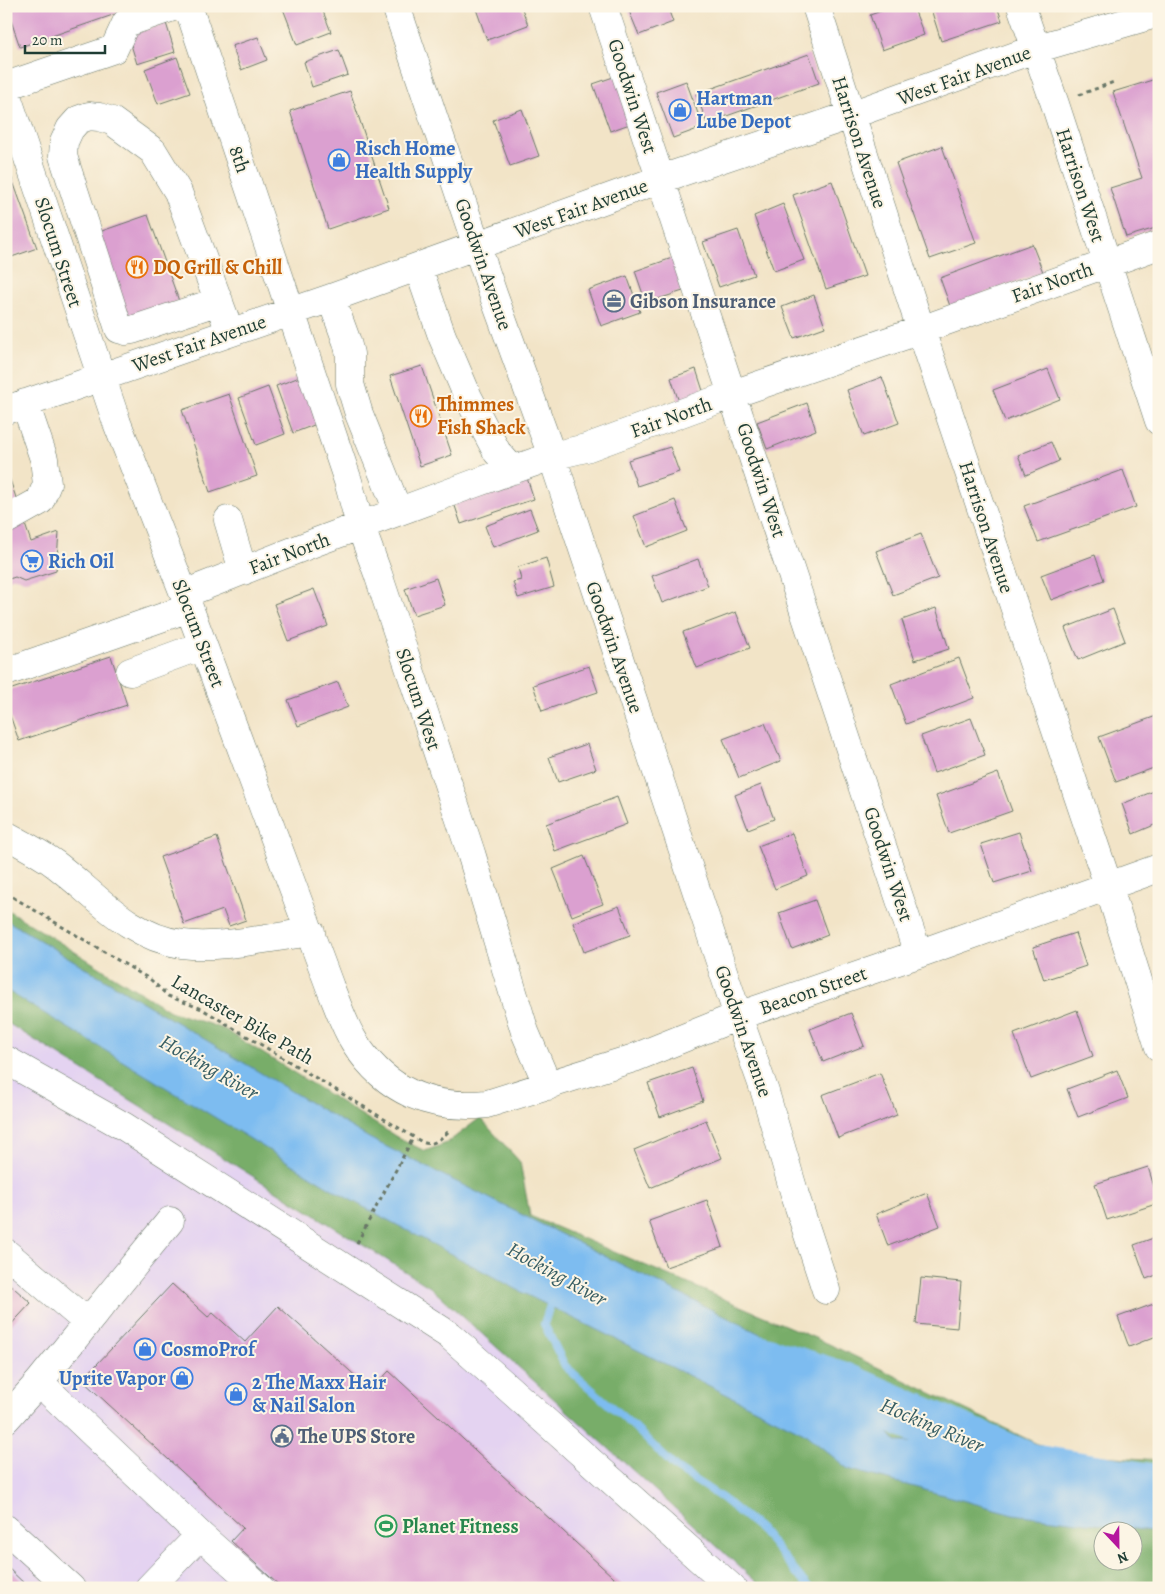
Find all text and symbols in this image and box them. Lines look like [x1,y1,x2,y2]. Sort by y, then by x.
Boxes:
scale bar [25,22,105,54]
text: 20 m [32,30,63,50]
street label: Goodwin West [601,35,664,157]
street label: West Fair Avenue [893,39,1035,112]
street label: Harrison Avenue [825,73,894,212]
place label: Hartman Lube Depot [696,85,792,135]
shop icon: Hartman Lube Depot [668,98,692,122]
street label: Harrison West [1049,125,1112,246]
place label: Risch Home Health Supply [355,135,473,185]
street label: 8th [222,142,257,177]
shop icon: Risch Home Health Supply [327,148,351,172]
street label: West Fair Avenue [510,172,652,245]
street label: Slocum Street [28,194,89,311]
street label: Goodwin Avenue [448,195,519,334]
place label: DQ Grill & Chill [153,254,283,281]
restaurant icon: DQ Grill & Chill [125,255,149,279]
street label: Fair North [1008,255,1097,310]
place label: Gibson Insurance [630,288,776,315]
office icon: Gibson Insurance [602,289,626,313]
street label: West Fair Avenue [128,308,270,379]
street label: Fair North [627,390,716,445]
place label: Thimmes Fish Shack [437,391,526,441]
restaurant icon: Thimmes Fish Shack [409,404,433,428]
street label: Goodwin West [730,419,793,541]
street label: Harrison Avenue [952,458,1021,597]
street label: Fair North [245,526,334,581]
place label: Rich Oil [48,548,115,575]
supermarket icon: Rich Oil [20,549,44,573]
street label: Slocum Street [165,575,232,692]
street label: Goodwin Avenue [579,578,650,717]
street label: Slocum West [389,645,448,754]
street label: Goodwin West [857,803,920,925]
street label: Beacon Street [756,959,871,1022]
street label: Goodwin Avenue [708,962,779,1101]
street label: Lancaster Bike Path [167,968,319,1071]
water label: Hocking River [155,1027,264,1107]
water label: Hocking River [502,1235,612,1313]
place label: CosmoProf [161,1336,258,1363]
shop icon: CosmoProf [133,1337,157,1361]
place label: Uprite Vapor [59,1365,166,1392]
shop icon: Uprite Vapor [170,1366,194,1390]
place label: 2 The Maxx Hair & Nail Salon [252,1369,386,1419]
shop icon: 2 The Maxx Hair & Nail Salon [224,1382,248,1406]
water label: Hocking River [876,1391,989,1460]
place label: The UPS Store [298,1423,415,1450]
public building icon: The UPS Store [270,1424,294,1448]
place label: Planet Fitness [402,1513,519,1540]
sports icon: Planet Fitness [374,1514,398,1538]
north arrow [1092,1522,1142,1572]
text: N [1114,1547,1131,1568]

